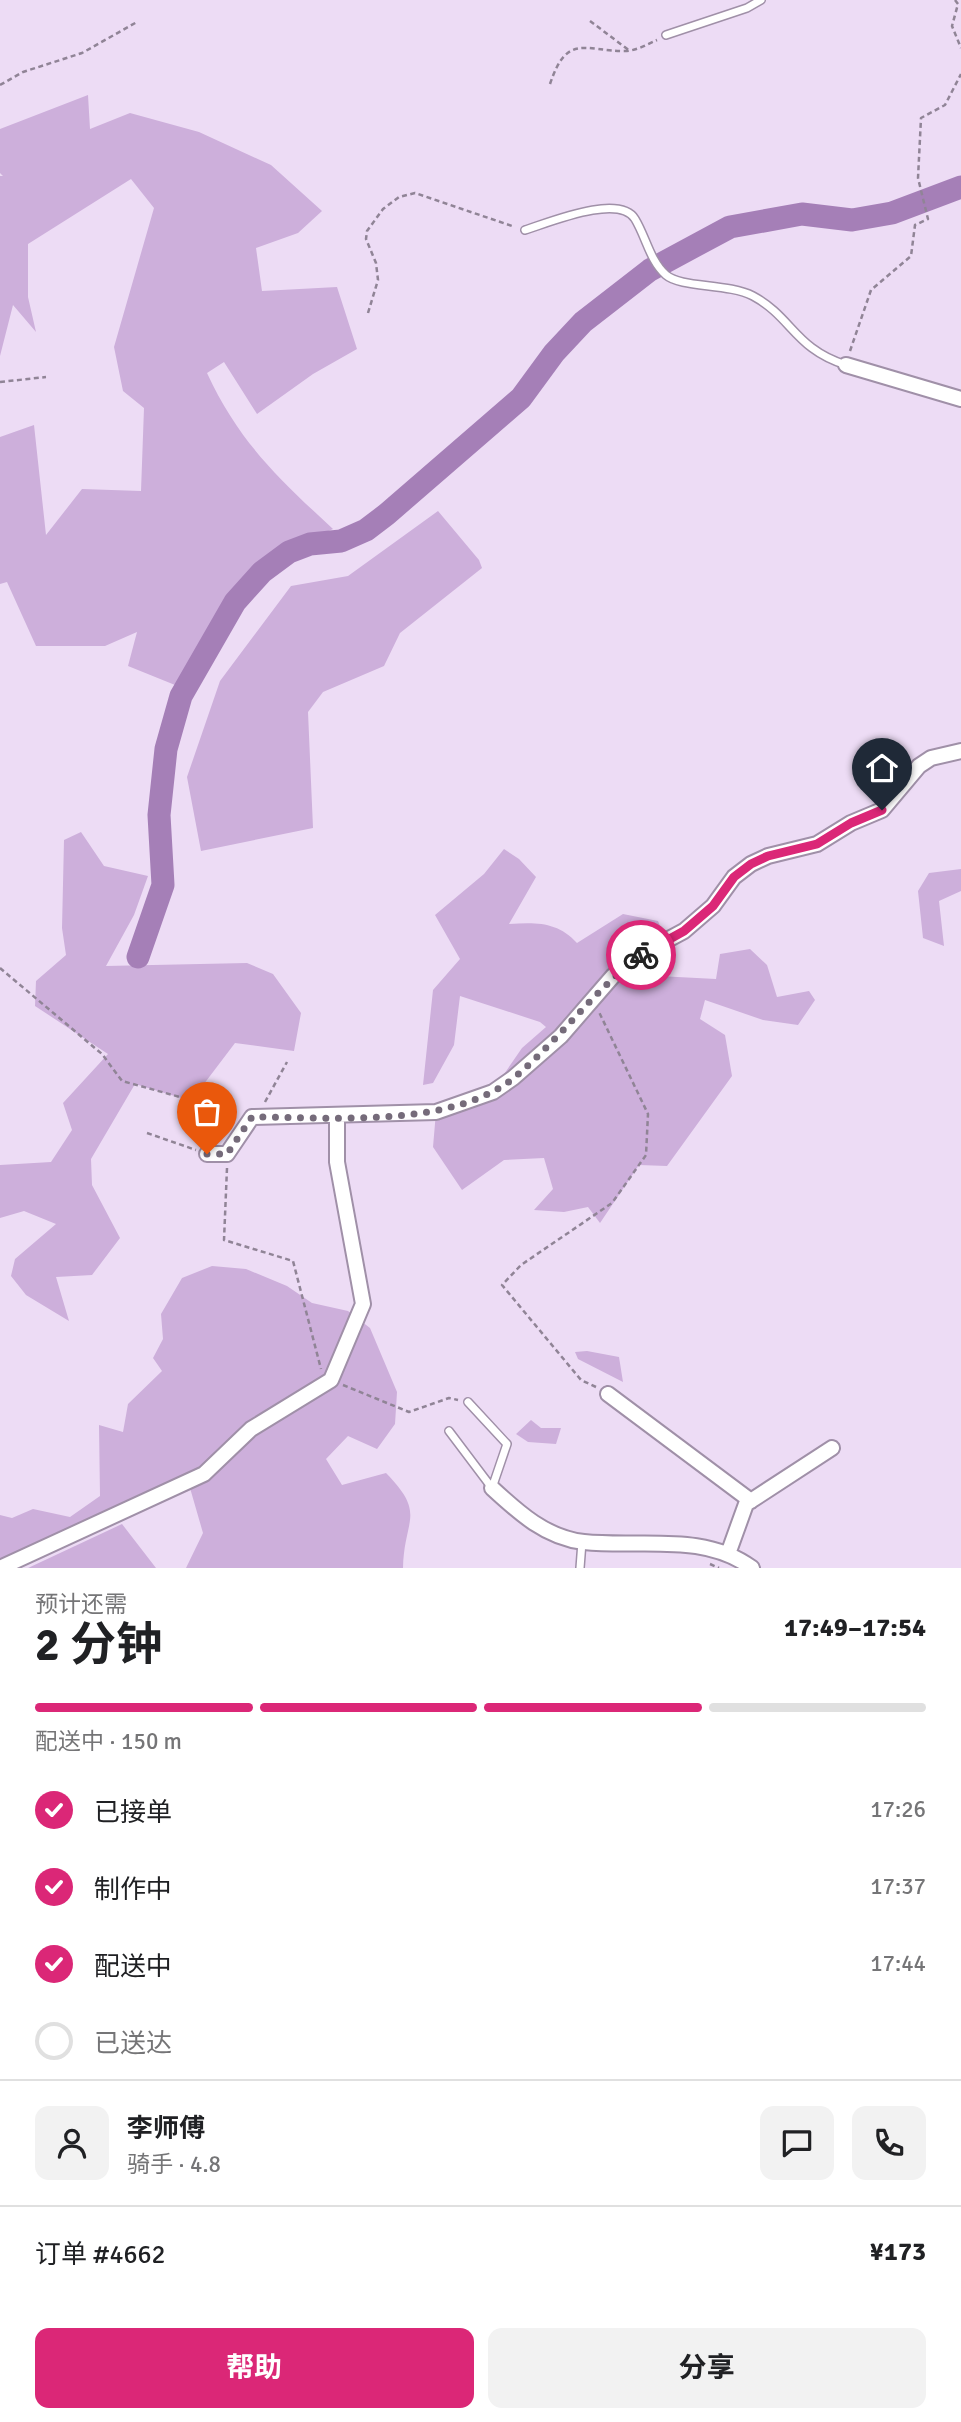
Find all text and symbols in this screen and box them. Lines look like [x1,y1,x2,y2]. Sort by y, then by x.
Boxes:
pin [852,738,912,810]
icon: home [863,749,901,787]
courier [606,920,676,990]
icon: bike [622,936,660,974]
pin [177,1082,237,1154]
icon: bag [188,1093,226,1131]
text: 预计还需 [35,1590,127,1619]
text: 17:49–17:54 [784,1612,926,1644]
text: 2 分钟 [35,1617,162,1673]
text: 配送中 · 150 m [35,1727,182,1756]
icon: check [35,1791,73,1829]
text: 17:26 [870,1795,926,1824]
text: 已接单 [94,1797,172,1829]
icon: check [35,1868,73,1906]
text: 17:37 [870,1872,926,1901]
text: 制作中 [94,1874,172,1906]
icon: check [35,1945,73,1983]
text: 17:44 [870,1949,926,1978]
text: 配送中 [94,1951,172,1983]
text: 已送达 [94,2028,172,2060]
button: person [35,2106,109,2180]
button: chat [760,2106,834,2180]
button: phone [852,2106,926,2180]
text: 李师傅 [127,2113,205,2145]
text: 骑手 · 4.8 [127,2150,221,2179]
text: ¥173 [870,2236,926,2268]
text: 订单 #4662 [35,2239,166,2271]
button: 帮助 [35,2328,474,2408]
button: 分享 [488,2328,926,2408]

